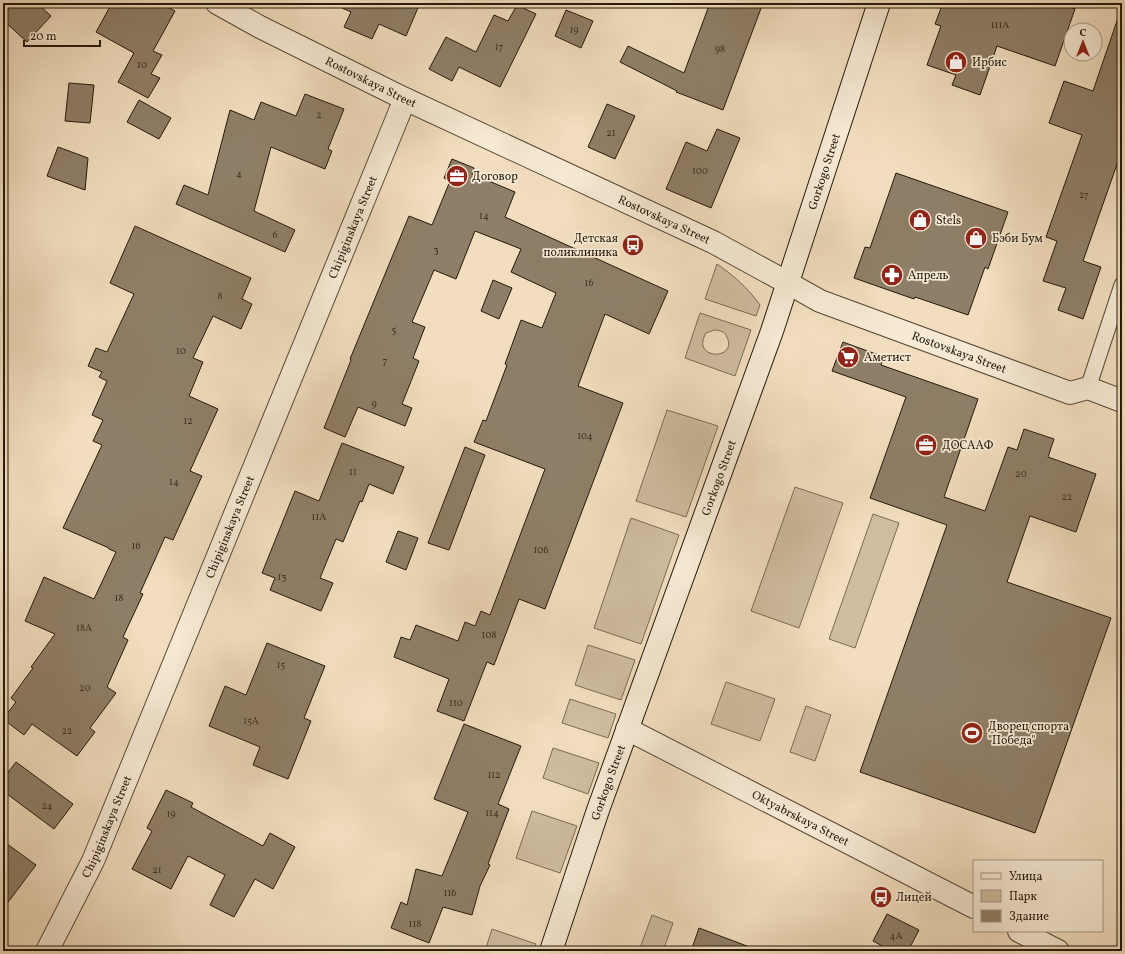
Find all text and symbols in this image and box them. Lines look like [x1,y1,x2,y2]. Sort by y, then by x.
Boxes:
house number: 111А [991,18,1009,32]
scale bar [24,22,100,48]
north arrow [1063,22,1103,62]
house number: 19 [569,23,579,37]
text: С [1079,26,1087,41]
text: 20 m [30,29,57,45]
house number: 17 [495,40,504,54]
house number: 98 [715,42,725,56]
shop icon: Ирбис [943,49,969,75]
street label: Rostovskaya Street [322,54,419,112]
place label: Ирбис [972,55,1007,71]
house number: 10 [137,58,147,72]
house number: 2 [316,108,322,122]
house number: 21 [606,126,616,140]
street label: Gorkogo Street [805,132,845,212]
office icon: Договор [444,163,470,189]
house number: 100 [692,164,708,178]
house number: 4 [236,167,242,181]
place label: Договор [472,169,518,185]
street label: Chipiginskaya Street [325,174,382,281]
house number: 27 [1079,188,1089,202]
street label: Rostovskaya Street [615,192,713,249]
shop icon: Stels [907,207,933,233]
house number: 14 [479,209,489,223]
place label: Stels [936,213,961,229]
shop icon: Бэби Бум [963,225,989,251]
house number: 6 [272,228,278,242]
place label: Детская поликлиника [544,231,618,261]
place label: Бэби Бум [992,231,1043,247]
bus stop icon: Детская поликлиника [620,232,646,258]
house number: 3 [433,243,439,257]
pharmacy icon: Апрель [879,262,905,288]
place label: Апрель [908,268,949,284]
house number: 16 [585,276,593,290]
house number: 8 [217,289,223,303]
house number: 5 [392,323,397,337]
street label: Rostovskaya Street [909,328,1008,378]
house number: 10 [176,344,186,358]
supermarket icon: Аметист [835,344,861,370]
place label: Аметист [864,350,911,366]
house number: 7 [383,354,388,368]
house number: 9 [371,397,377,411]
house number: 12 [183,414,193,428]
house number: 104 [577,429,593,443]
office icon: ДОСААФ [913,432,939,458]
street label: Gorkogo Street [699,438,741,518]
place label: ДОСААФ [942,438,994,454]
house number: 11 [349,465,357,479]
house number: 20 [1015,467,1027,481]
street label: Chipiginskaya Street [202,474,259,581]
house number: 14 [169,475,179,489]
house number: 22 [1062,490,1072,504]
house number: 11А [312,510,326,524]
house number: 16 [132,539,140,553]
house number: 106 [533,543,549,557]
house number: 13 [277,570,287,584]
house number: 18 [115,591,123,605]
house number: 18А [76,621,92,635]
house number: 108 [482,628,496,642]
house number: 15 [277,658,286,672]
house number: 20 [79,681,91,695]
house number: 110 [449,696,463,710]
house number: 15А [243,714,259,728]
place label: Дворец спорта "Победа" [988,719,1069,749]
sports icon: Дворец спорта "Победа" [959,720,985,746]
house number: 22 [62,724,72,738]
street label: Gorkogo Street [588,743,630,823]
house number: 112 [487,768,501,782]
street label: Chipiginskaya Street [79,773,136,881]
street label: Oktyabrskaya Street [749,787,851,851]
house number: 24 [41,799,53,813]
house number: 114 [485,806,499,820]
house number: 19 [166,807,176,821]
legend [973,860,1103,932]
house number: 21 [152,863,162,877]
text: Улица [1009,869,1042,885]
bus stop icon: Лицей [868,884,894,910]
house number: 116 [444,886,456,900]
text: Парк [1009,889,1037,905]
place label: Лицей [896,890,932,906]
text: Здание [1009,909,1049,925]
house number: 118 [409,917,421,931]
house number: 4А [889,929,903,943]

